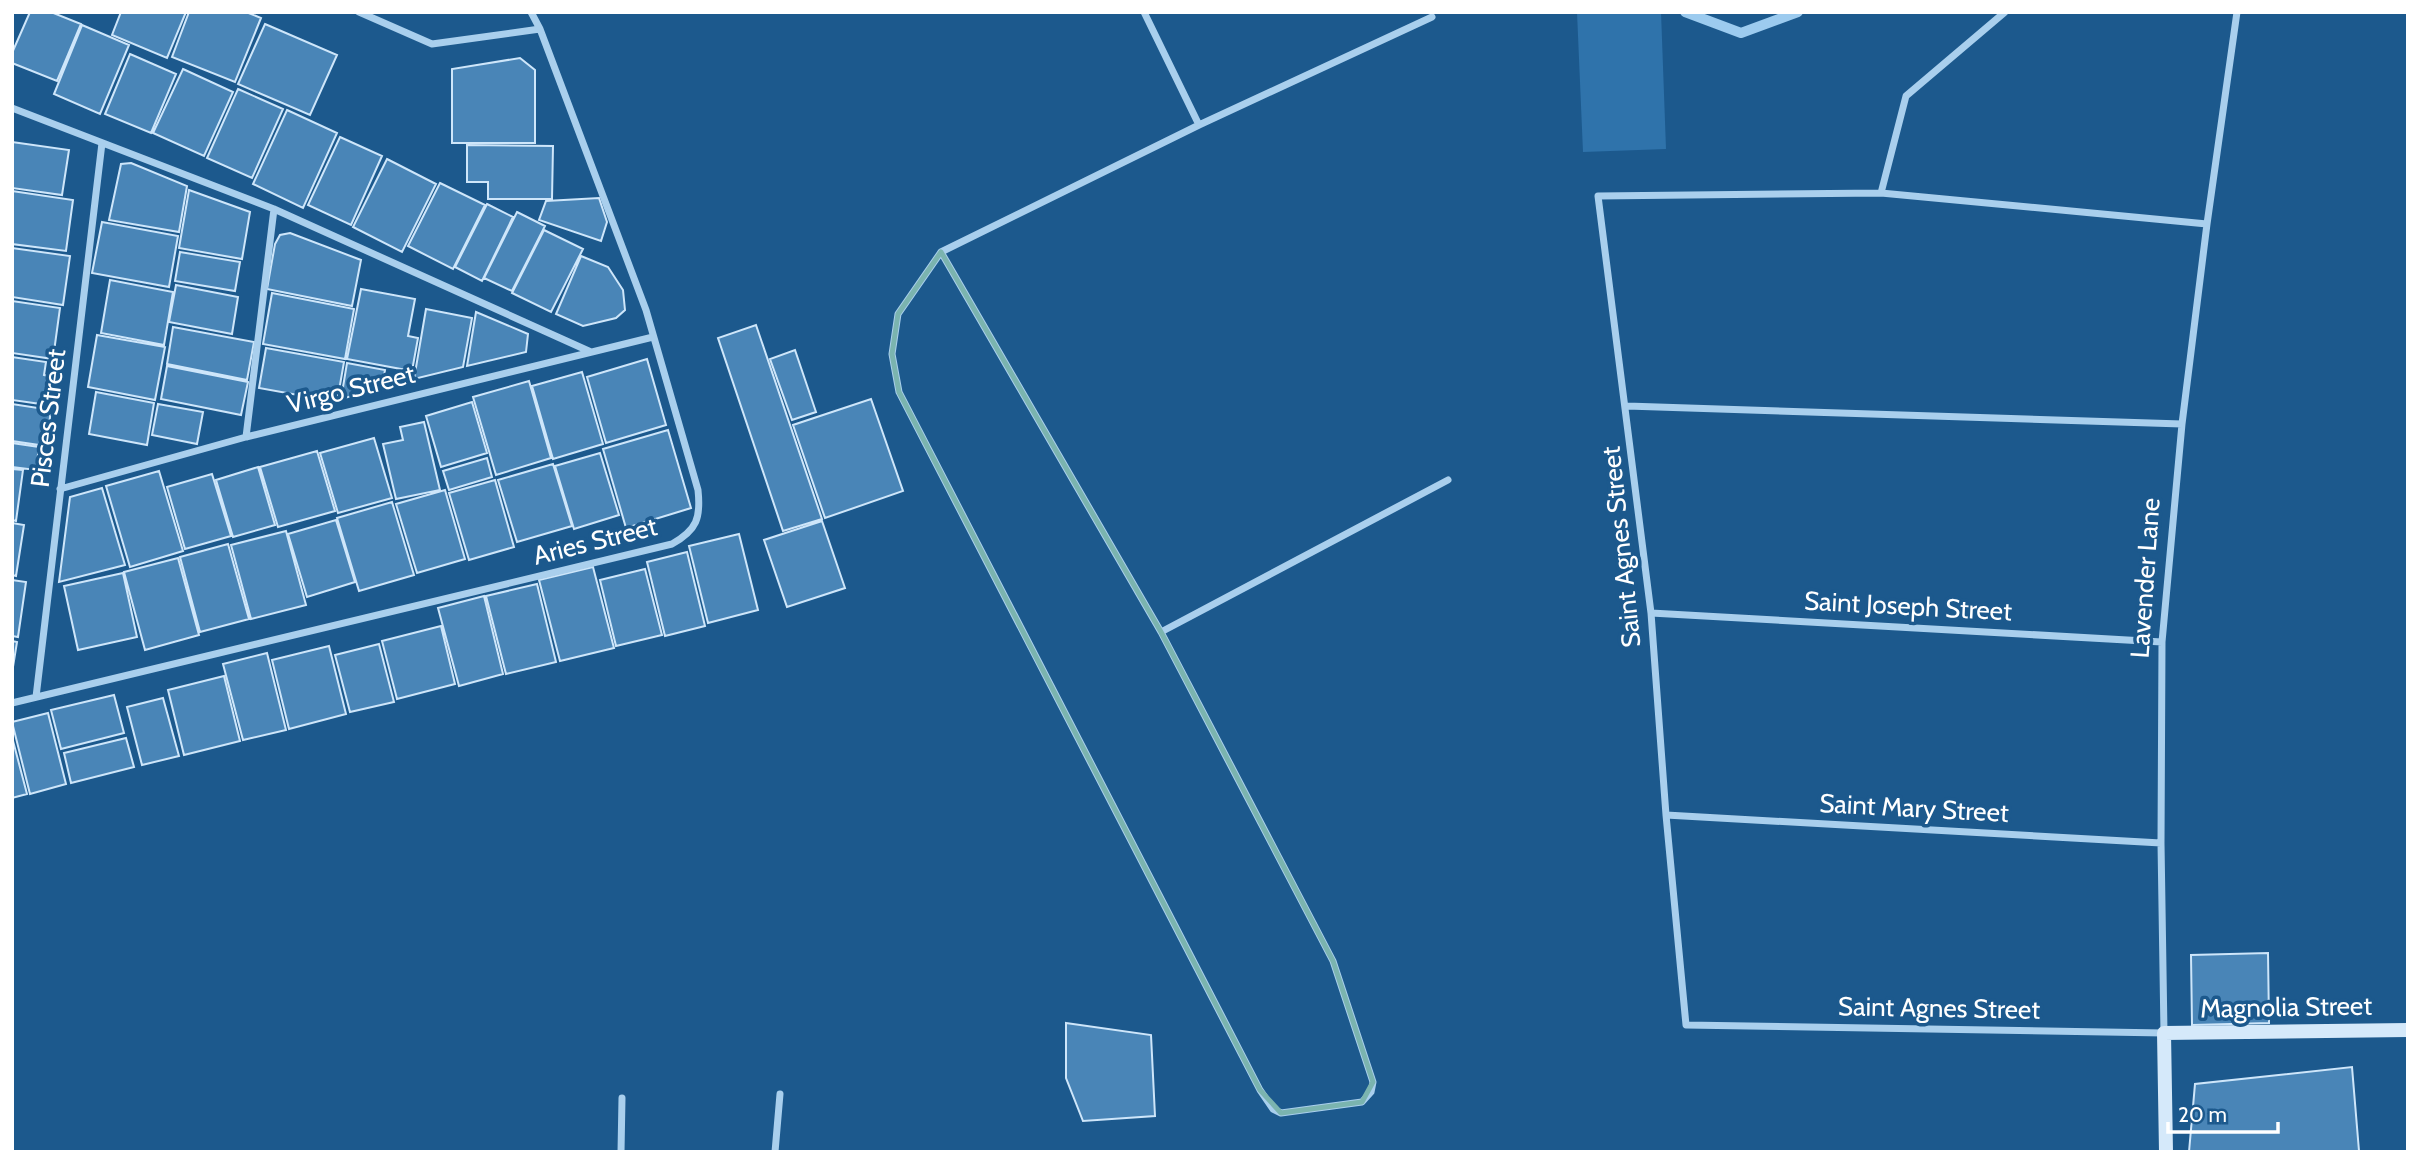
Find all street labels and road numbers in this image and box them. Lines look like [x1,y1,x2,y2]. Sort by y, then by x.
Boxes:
street label: Pisces Street [24,347,72,489]
street label: Virgo Street [284,358,418,420]
street label: Saint Agnes Street [1594,445,1647,649]
street label: Lavender Lane [2123,497,2167,659]
street label: Aries Street [530,510,660,572]
street label: Saint Joseph Street [1803,585,2013,627]
street label: Saint Mary Street [1819,787,2010,829]
street label: Magnolia Street [2200,989,2373,1024]
street label: Saint Agnes Street [1838,990,2041,1026]

